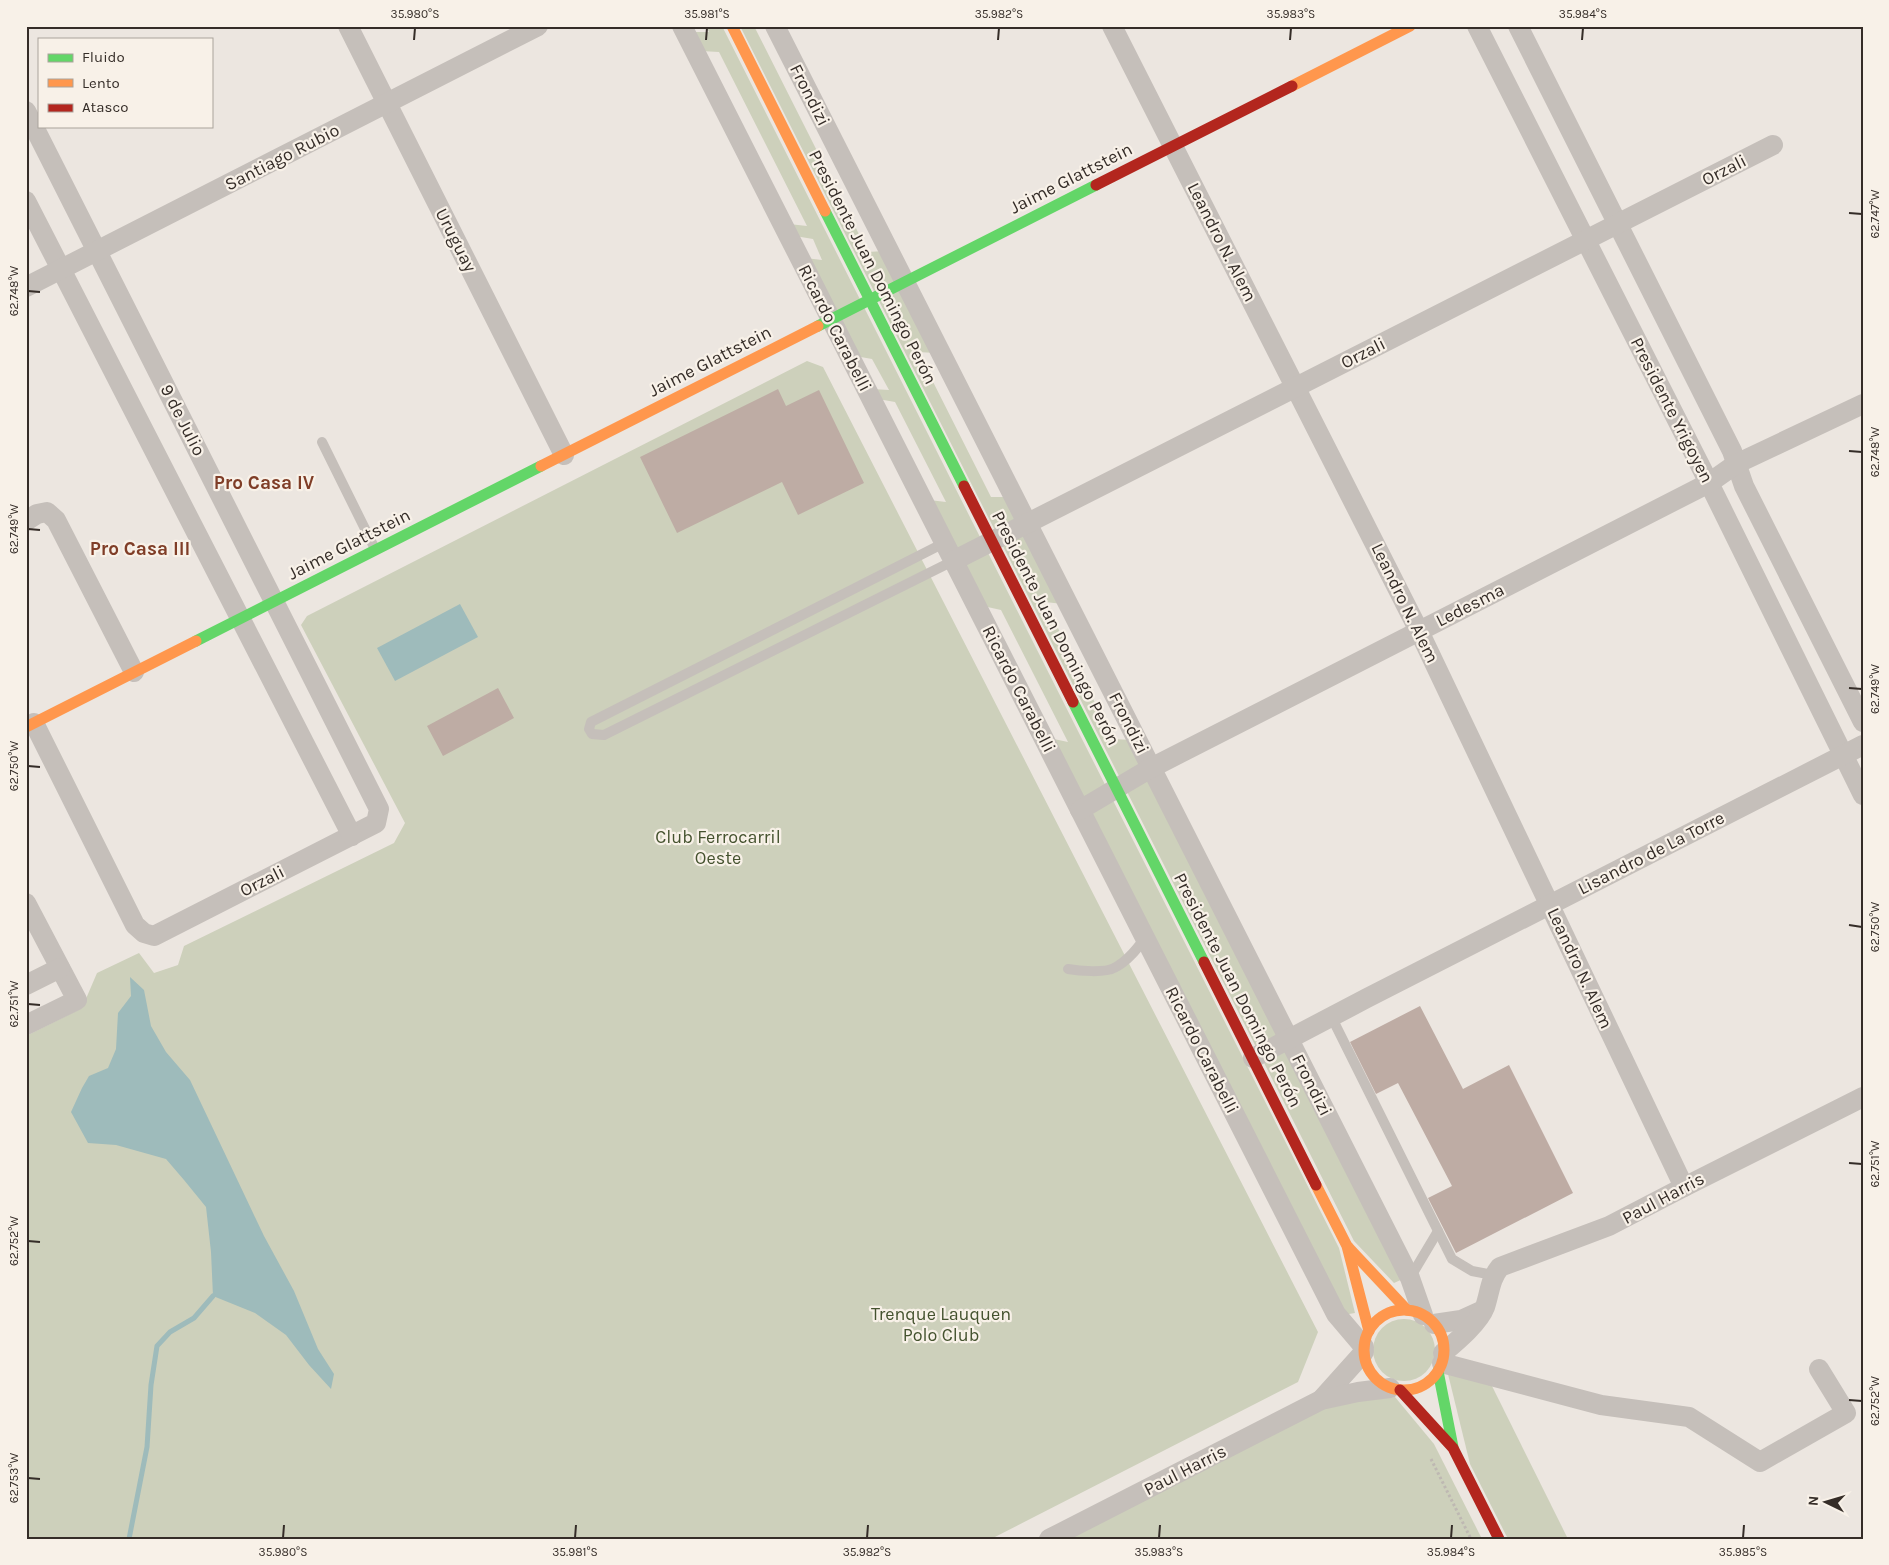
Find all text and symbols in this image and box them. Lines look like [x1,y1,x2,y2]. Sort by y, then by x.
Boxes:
text: 35.980°S [391,7,439,21]
text: 35.981°S [684,7,730,21]
text: 35.982°S [975,7,1023,21]
text: 35.983°S [1267,7,1315,21]
text: 35.984°S [1559,7,1607,21]
legend [38,38,212,128]
text: Fluido [82,48,125,66]
street label: Frondizi [785,60,835,130]
text: Lento [82,74,120,92]
text: Atasco [82,98,128,116]
street label: Santiago Rubio [221,119,343,195]
street label: Jaime Glattstein [1006,138,1136,218]
street label: Presidente Juan Domingo Perón [804,146,942,388]
street label: Orzali [1698,150,1750,190]
street label: Leandro N. Alem [1182,179,1262,305]
text: 62.747°W [1868,189,1882,238]
street label: Uruguay [431,204,482,276]
street label: Ricardo Carabelli [794,261,876,395]
text: 62.748°W [7,265,21,316]
street label: Jaime Glattstein [645,321,775,401]
street label: Orzali [1337,333,1389,373]
street label: Presidente Yrigoyen [1626,333,1718,487]
street label: 9 de Julio [156,381,210,459]
text: 62.748°W [1868,426,1882,477]
district label: Pro Casa IV [214,472,315,494]
text: 62.749°W [7,504,21,554]
street label: Jaime Glattstein [284,504,414,584]
street label: Presidente Juan Domingo Perón [987,507,1125,749]
district label: Pro Casa III [90,538,190,560]
street label: Leandro N. Alem [1366,539,1444,667]
street label: Ledesma [1432,578,1508,632]
street label: Ricardo Carabelli [978,622,1060,756]
text: 62.749°W [1868,664,1882,714]
street label: Frondizi [1104,688,1154,758]
text: 62.750°W [7,741,21,791]
street label: Lisandro de La Torre [1574,806,1728,900]
park label: Club Ferrocarril Oeste [655,826,781,869]
street label: Orzali [236,861,288,901]
street label: Presidente Juan Domingo Perón [1169,869,1307,1111]
text: 62.750°W [1868,902,1882,952]
street label: Leandro N. Alem [1542,904,1618,1032]
text: 62.751°W [7,980,21,1028]
street label: Ricardo Carabelli [1161,983,1243,1117]
street label: Frondizi [1287,1050,1337,1120]
text: 62.751°W [1868,1140,1882,1188]
street label: Paul Harris [1618,1167,1708,1229]
text: 62.752°W [7,1216,21,1266]
park label: Trenque Lauquen Polo Club [871,1303,1011,1346]
text: 62.752°W [1868,1376,1882,1426]
street label: Paul Harris [1140,1440,1230,1500]
text: 62.753°W [7,1453,21,1503]
north arrow [1802,1478,1852,1528]
text: N [1805,1495,1822,1507]
text: 35.980°S [259,1545,307,1559]
text: 35.981°S [552,1545,598,1559]
text: 35.982°S [843,1545,891,1559]
text: 35.983°S [1135,1545,1183,1559]
text: 35.984°S [1427,1545,1475,1559]
text: 35.985°S [1719,1545,1767,1559]

